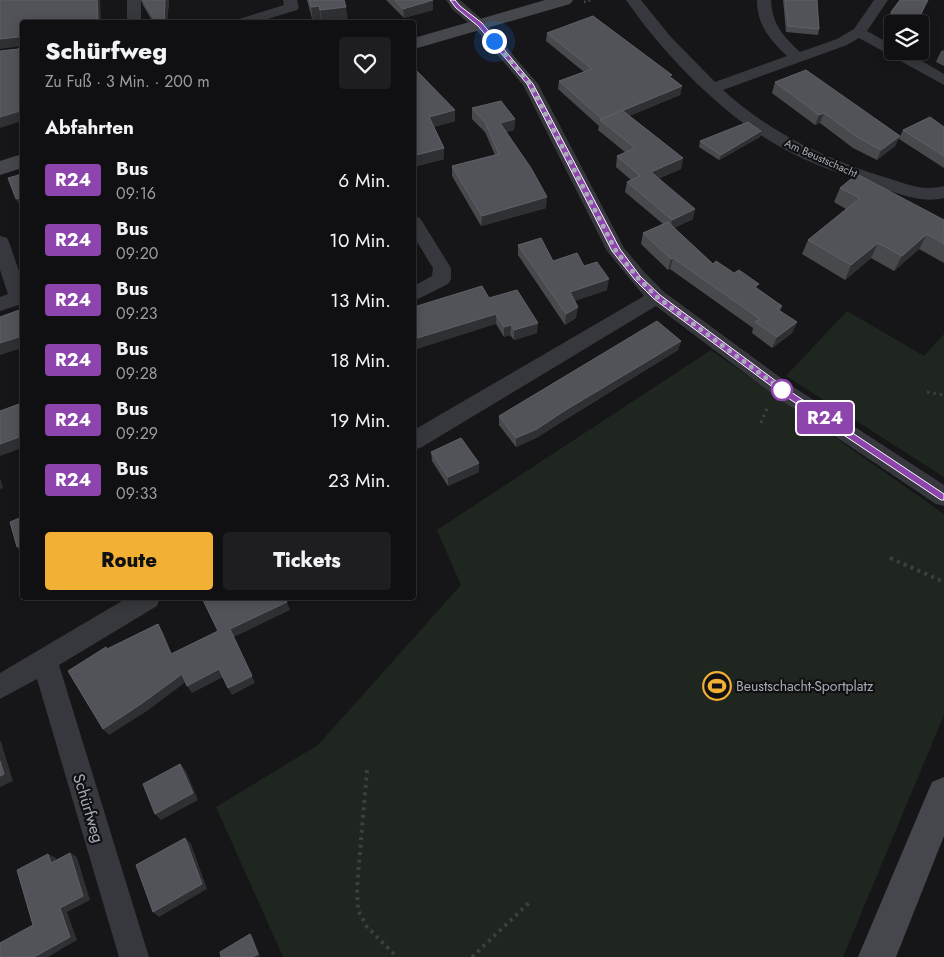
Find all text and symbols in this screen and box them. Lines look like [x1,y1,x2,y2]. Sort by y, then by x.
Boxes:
map controls [884,15,929,60]
button: layers [884,15,929,60]
your location [482,29,507,54]
text: Schürfweg [45,33,167,68]
button: heart [339,37,391,89]
text: Zu Fuß · 3 Min. · 200 m [45,70,210,93]
text: Abfahrten [45,114,134,141]
street label: Am Beustschacht [782,135,860,181]
text: Bus [116,155,148,182]
text: R24 [55,167,91,193]
text: 6 Min. [338,167,391,194]
text: 09:16 [116,182,156,205]
text: Bus [116,215,148,242]
text: R24 [55,227,91,253]
text: 10 Min. [329,227,391,254]
text: 09:20 [116,242,158,265]
text: Bus [116,275,148,302]
text: R24 [55,287,91,313]
text: 13 Min. [330,287,391,314]
text: 09:23 [116,302,158,325]
text: Bus [116,335,148,362]
text: R24 [55,347,91,373]
text: 18 Min. [330,347,391,374]
text: 09:28 [116,362,158,385]
unlabelled marker [771,379,793,401]
text: Bus [116,395,148,422]
line badge: R24 [796,402,854,434]
text: R24 [807,405,843,431]
text: R24 [55,407,91,433]
text: 19 Min. [330,407,391,434]
text: 09:29 [116,422,158,445]
text: Bus [116,455,148,482]
text: R24 [55,467,91,493]
text: 23 Min. [328,467,391,494]
text: 09:33 [116,482,157,505]
button: Route [45,532,213,590]
button: Tickets [223,532,391,590]
sports icon: Beustschacht-Sportplatz [702,671,732,701]
place label: Beustschacht-Sportplatz [736,676,874,696]
street label: Schürfweg [67,771,110,846]

